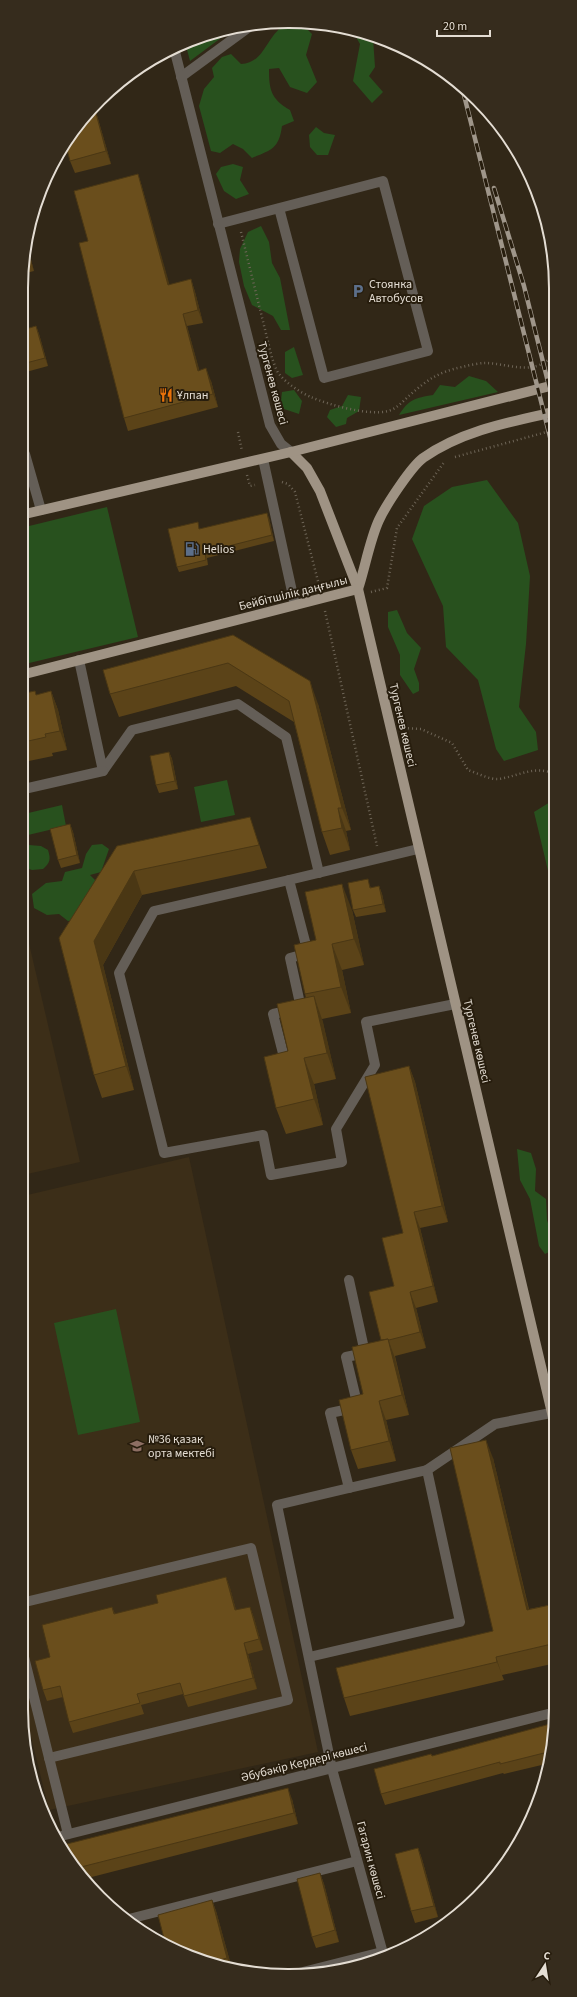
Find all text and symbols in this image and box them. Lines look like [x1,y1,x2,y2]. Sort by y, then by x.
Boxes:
scale bar [437,12,490,38]
text: 20 m [443,18,467,35]
place label: Стоянка Автобусов [369,276,423,307]
parking icon: Стоянка Автобусов [350,283,366,299]
street label: Тургенев көшесі [253,340,292,427]
restaurant icon: Ұлпан [158,387,174,403]
place label: Ұлпан [176,387,209,404]
fuel station icon: Helios [184,541,200,557]
place label: Helios [203,541,234,558]
street label: Бейбітшілік даңғылы [237,572,349,615]
street label: Тургенев көшесі [385,682,420,769]
street label: Тургенев көшесі [459,998,494,1085]
place label: №36 қазақ орта мектебі [148,1431,215,1462]
school or university icon: №36 қазақ орта мектебі [129,1438,145,1454]
street label: Әбубәкір Кердері көшесі [239,1739,369,1786]
street label: Гагарин көшесі [352,1819,389,1901]
north arrow [525,1945,565,1985]
text: С [542,1948,552,1964]

